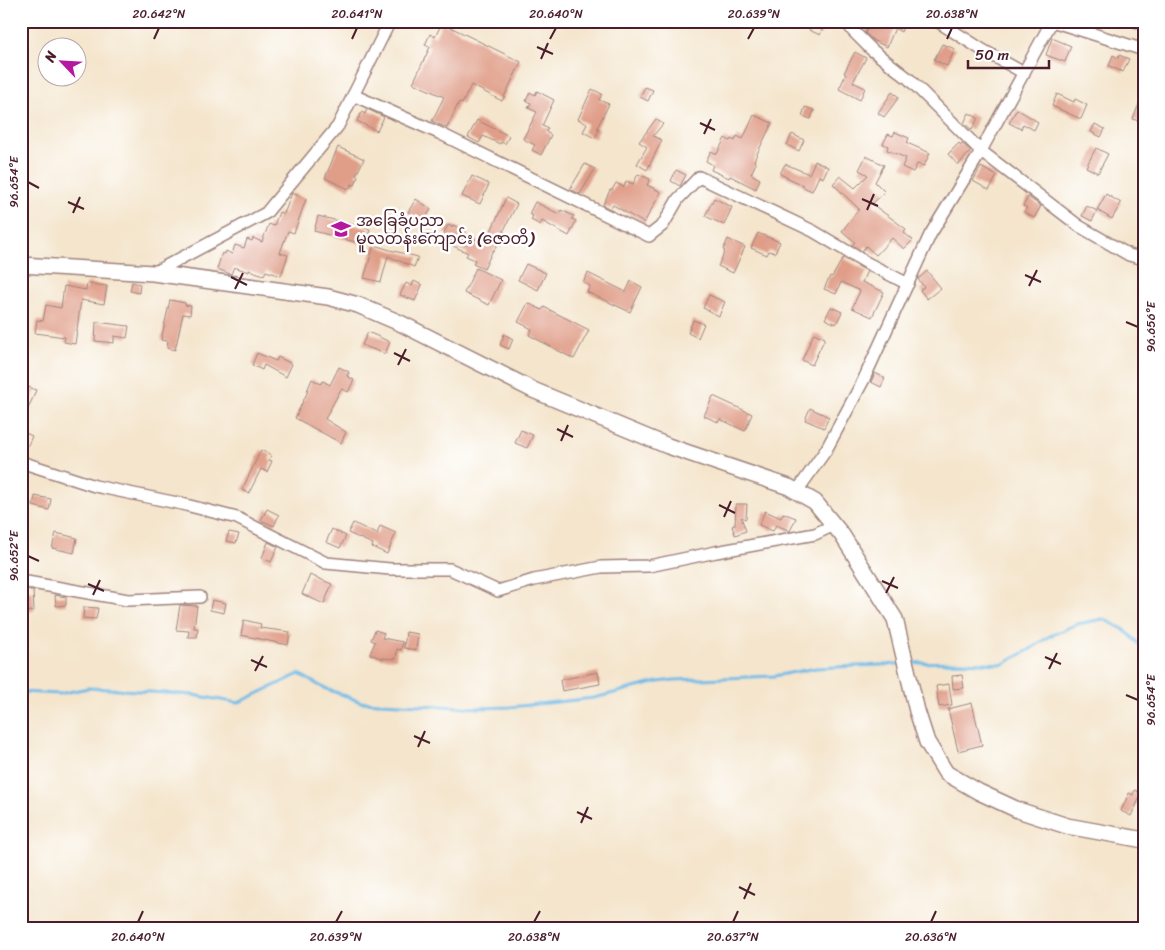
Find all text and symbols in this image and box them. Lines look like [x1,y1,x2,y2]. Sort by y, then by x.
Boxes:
text: 20.642°N [133,3,186,25]
text: 20.641°N [331,3,383,25]
text: 20.640°N [529,3,583,25]
text: 20.639°N [728,3,781,25]
text: 20.638°N [926,3,979,25]
north arrow [38,38,88,88]
scale bar [968,38,1049,70]
text: 50 m [975,42,1010,68]
text: N [37,47,64,67]
text: 96.654°E [3,155,25,208]
place label: အခြေခံပညာ မူလတန်းကျောင်း (ဇောတိ) [356,206,536,253]
school or university icon: အခြေခံပညာ မူလတန်းကျောင်း (ဇောတိ) [330,218,352,240]
text: 96.656°E [1140,300,1162,352]
text: 96.652°E [3,529,25,581]
text: 96.654°E [1140,673,1162,726]
text: 20.640°N [111,926,165,948]
text: 20.639°N [310,926,363,948]
text: 20.638°N [508,926,561,948]
text: 20.637°N [707,926,760,948]
text: 20.636°N [905,926,958,948]

